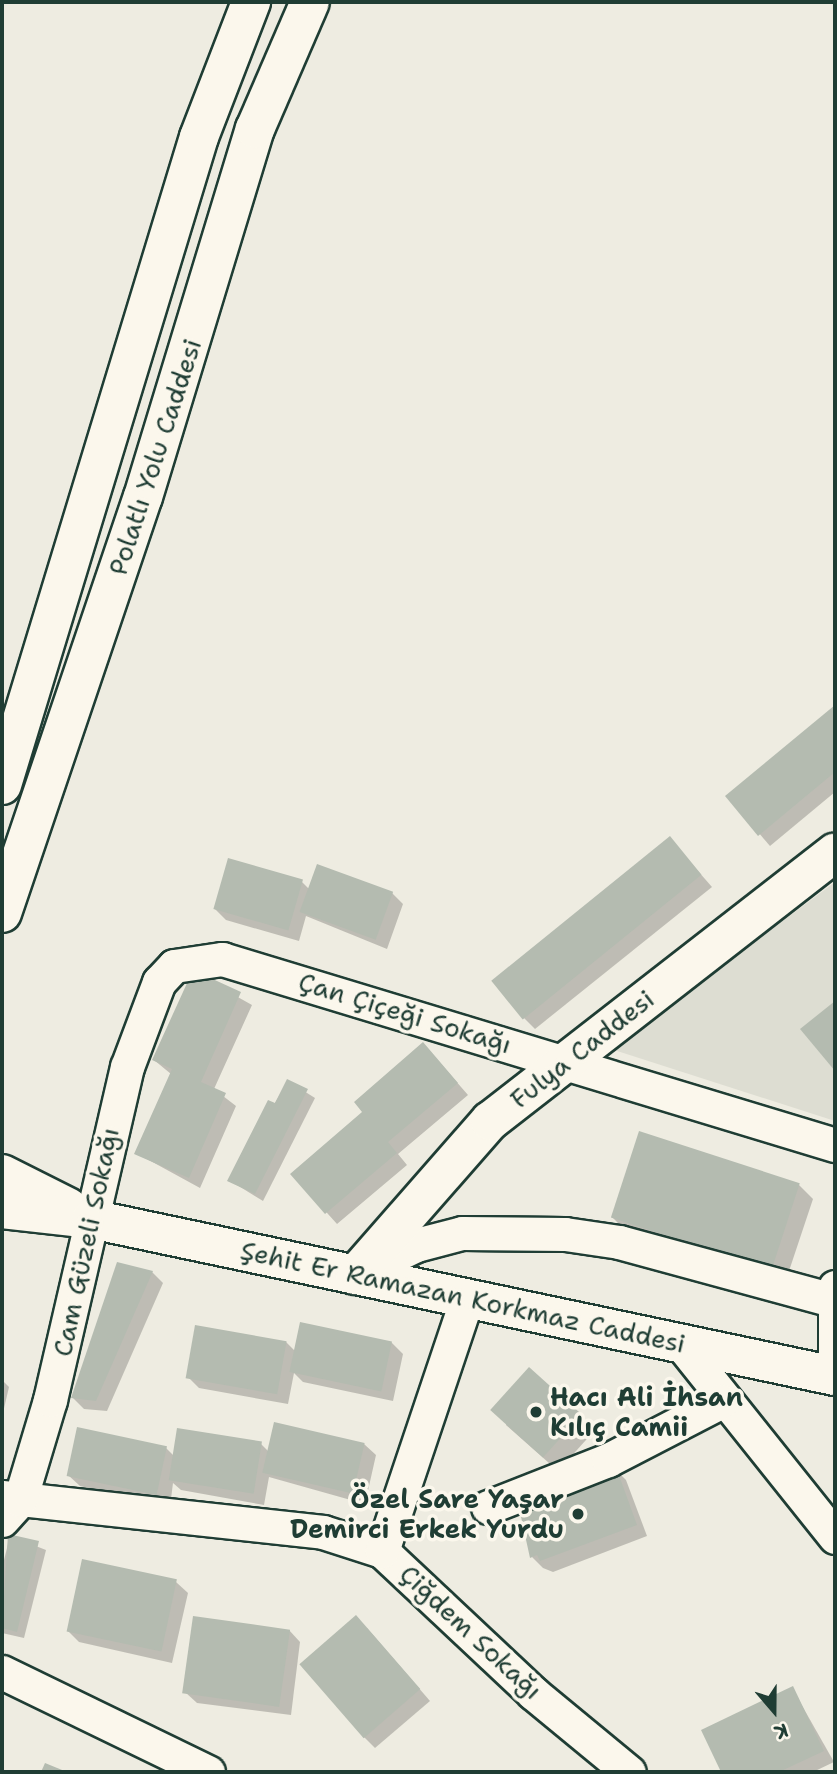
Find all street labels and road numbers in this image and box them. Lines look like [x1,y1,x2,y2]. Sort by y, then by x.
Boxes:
street label: Polatlı Yolu Caddesi [102,335,208,579]
street label: Çan Çiçeği Sokağı [295,966,515,1060]
street label: Fulya Caddesi [504,983,660,1115]
street label: Cam Güzeli Sokağı [47,1125,125,1359]
street label: Şehit Er Ramazan Korkmaz Caddesi [238,1235,688,1359]
street label: Çiğdem Sokağı [393,1558,549,1706]

